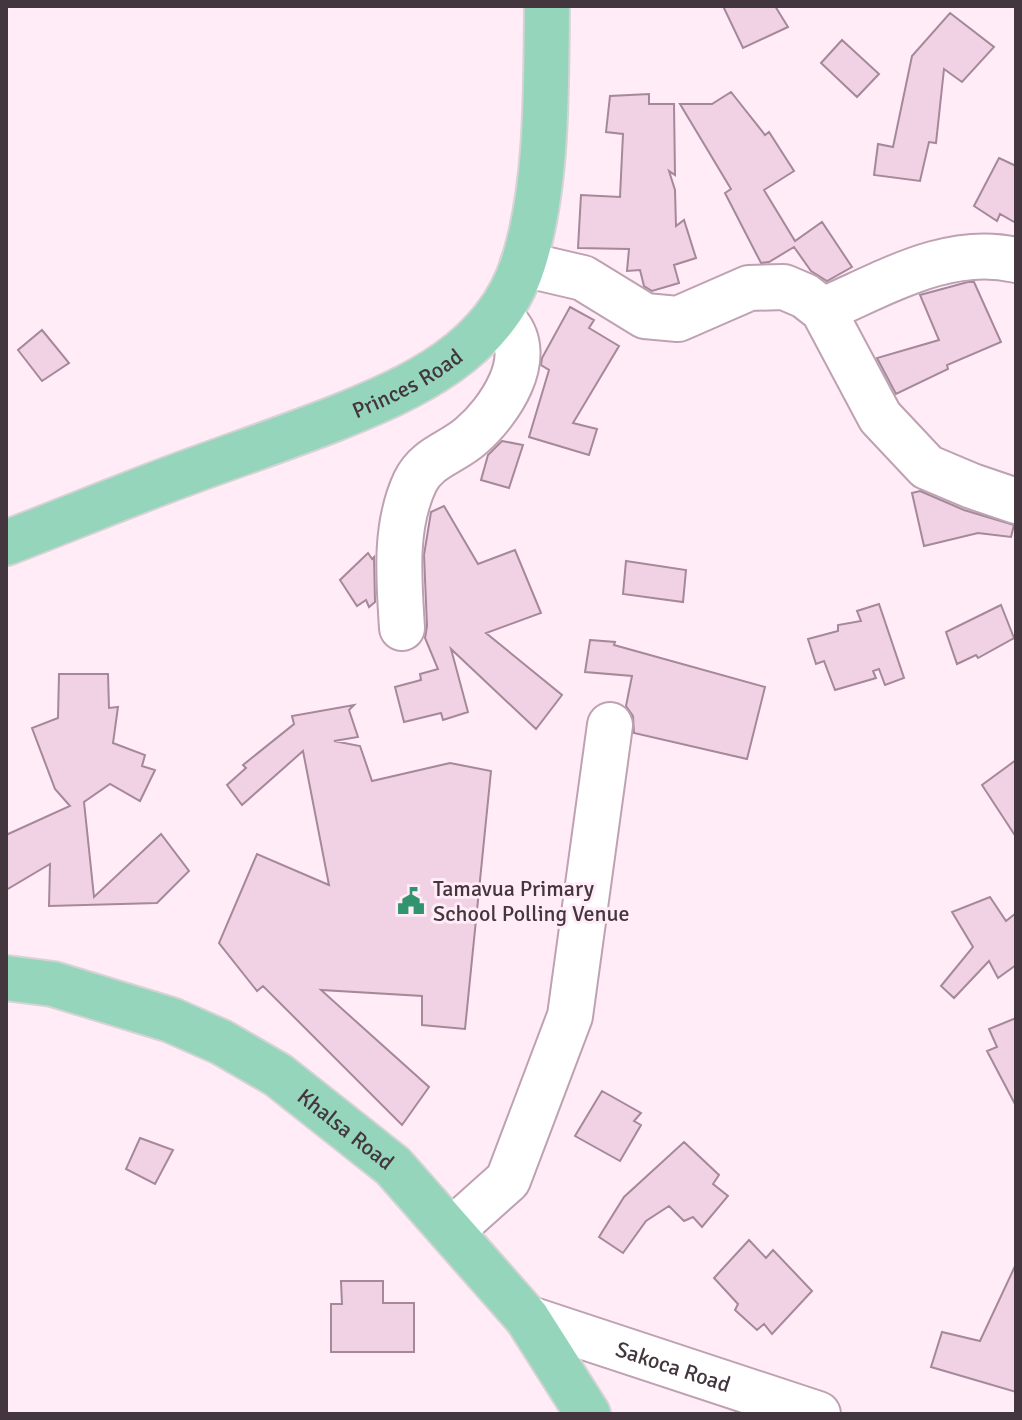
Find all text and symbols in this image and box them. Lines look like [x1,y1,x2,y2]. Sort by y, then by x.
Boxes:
street label: Princes Road [348,343,468,424]
place label: Tamavua Primary School Polling Venue [433,875,630,927]
public building icon: Tamavua Primary School Polling Venue [396,886,426,916]
street label: Khalsa Road [292,1083,399,1176]
street label: Sakoca Road [612,1335,734,1398]

